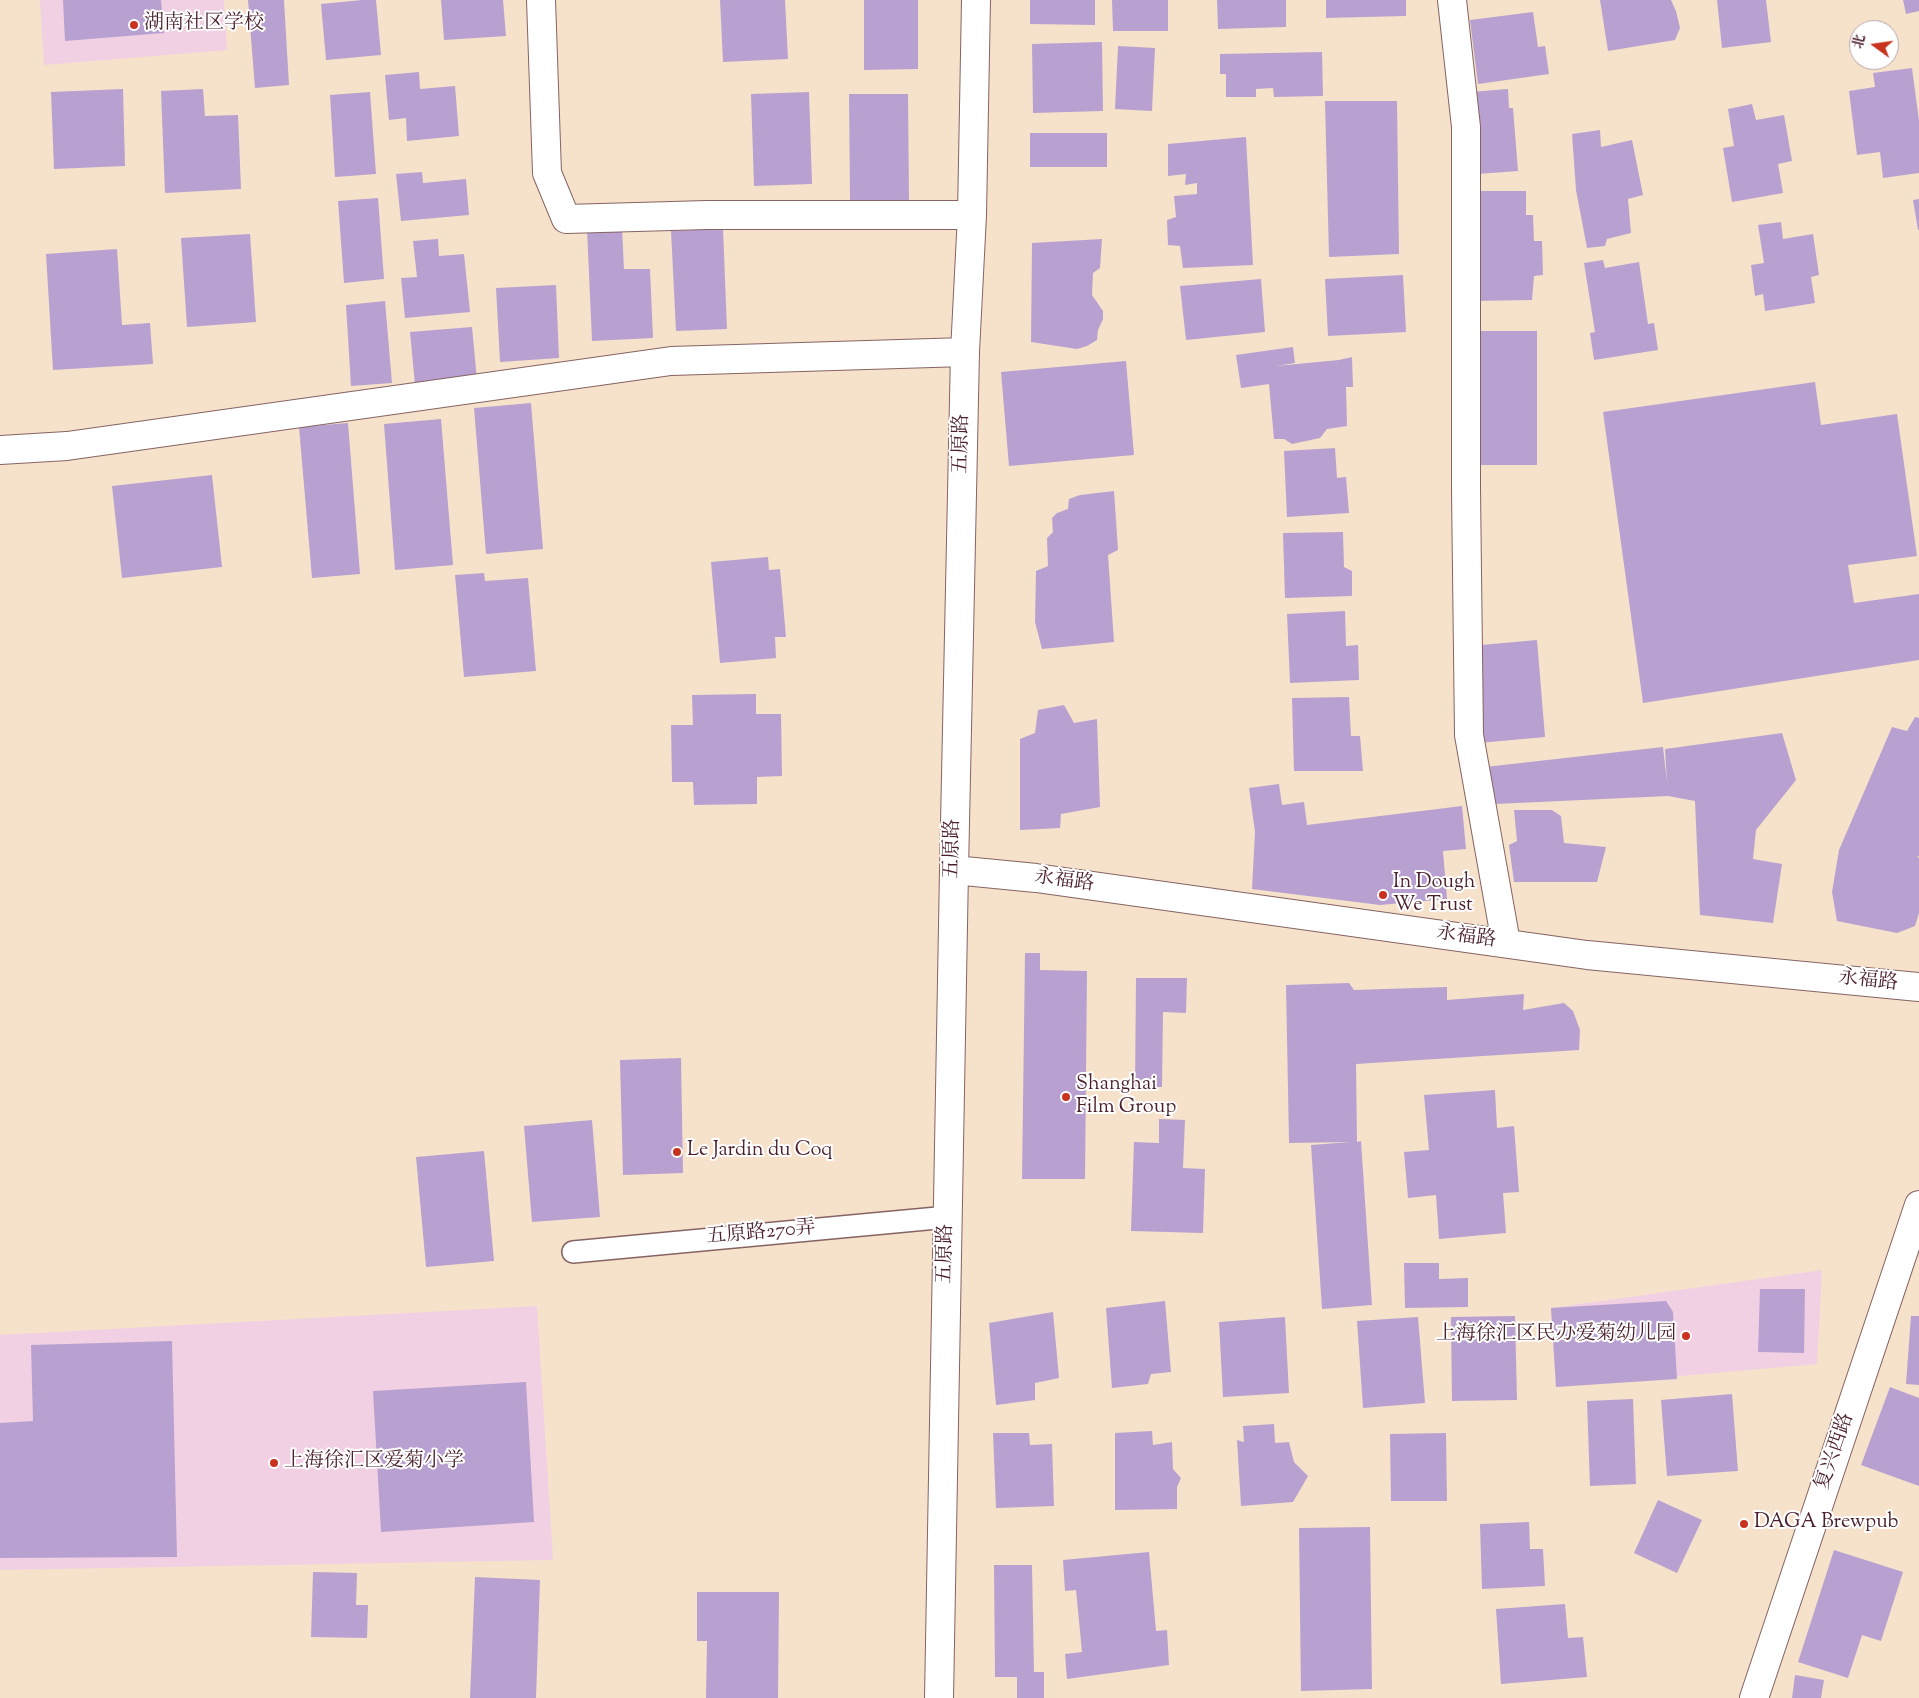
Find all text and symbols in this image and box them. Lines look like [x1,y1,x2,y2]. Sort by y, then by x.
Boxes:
place label: 湖南社区学校 [144,13,264,37]
marker: 湖南社区学校 [128,19,140,31]
north arrow [1849,20,1899,70]
text: 北 [1849,32,1872,51]
street label: 五原路 [950,414,976,474]
street label: 五原路 [941,819,967,879]
street label: 永福路 [1033,866,1095,898]
place label: In Dough We Trust [1393,872,1475,919]
marker: In Dough We Trust [1377,889,1389,901]
street label: 永福路 [1435,922,1497,954]
street label: 永福路 [1837,967,1899,997]
place label: Shanghai Film Group [1076,1074,1176,1121]
marker: Shanghai Film Group [1060,1091,1072,1103]
place label: Le Jardin du Coq [687,1140,832,1164]
marker: Le Jardin du Coq [671,1146,683,1158]
street label: 五原路270弄 [705,1217,817,1251]
street label: 五原路 [934,1224,960,1284]
place label: 上海徐汇区民办爱菊幼儿园 [1436,1324,1676,1348]
marker: 上海徐汇区民办爱菊幼儿园 [1680,1330,1692,1342]
street label: 复兴西路 [1812,1410,1860,1494]
place label: 上海徐汇区爱菊小学 [284,1451,464,1475]
marker: 上海徐汇区爱菊小学 [268,1457,280,1469]
place label: DAGA Brewpub [1754,1512,1898,1536]
marker: DAGA Brewpub [1738,1518,1750,1530]

